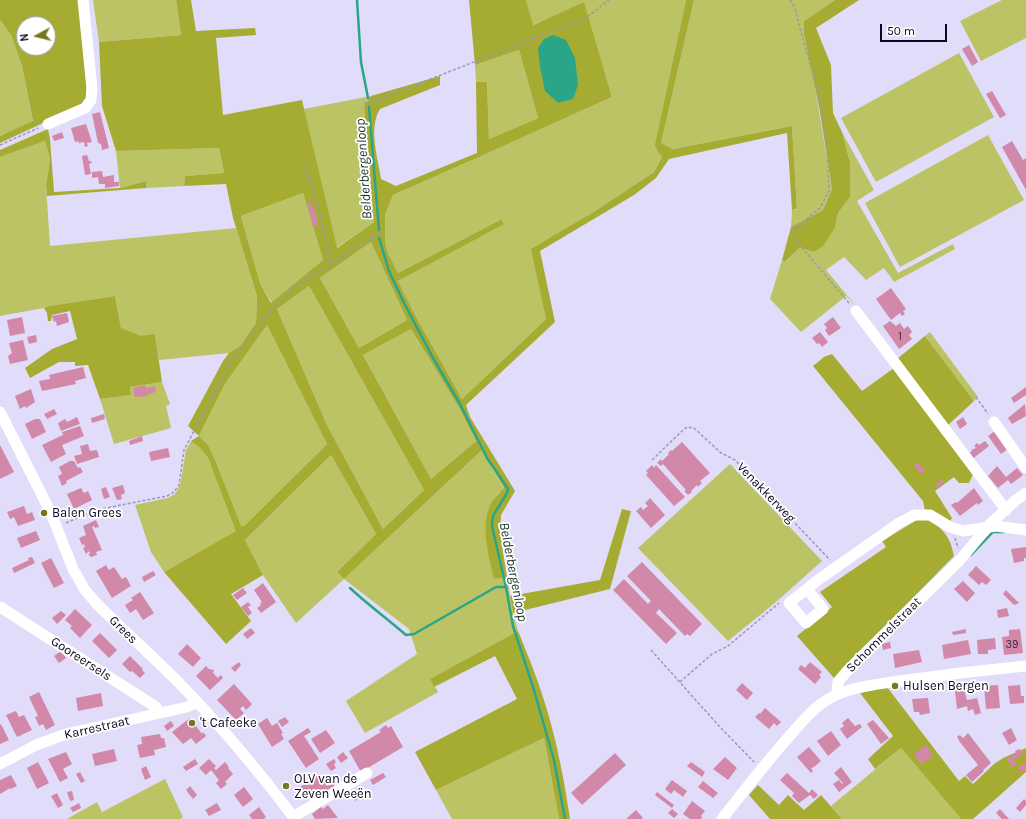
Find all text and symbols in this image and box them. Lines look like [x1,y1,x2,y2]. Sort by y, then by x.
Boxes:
north arrow [16,16,56,56]
scale bar [882,16,949,42]
text: 50 m [887,24,915,38]
text: N [18,33,32,42]
water label: Belderbergenloop [352,118,376,220]
house number: 1 [898,330,902,344]
street label: Venakkerweg [733,460,799,526]
place label: Balen Grees [52,505,122,521]
marker: Balen Grees [39,508,49,518]
water label: Belderbergenloop [495,521,531,623]
street label: Schommelstraat [843,594,925,676]
street label: Grees [106,613,140,647]
street label: Gooreersels [48,634,114,684]
house number: 39 [1006,638,1018,652]
place label: Hulsen Bergen [903,678,989,694]
marker: Hulsen Bergen [890,681,900,691]
street label: Karrestraat [63,713,131,743]
place label: 't Cafeeke [200,715,257,731]
marker: 't Cafeeke [187,718,197,728]
place label: OLV van de Zeven Weeën [294,771,372,802]
marker: OLV van de Zeven Weeën [281,781,291,791]

